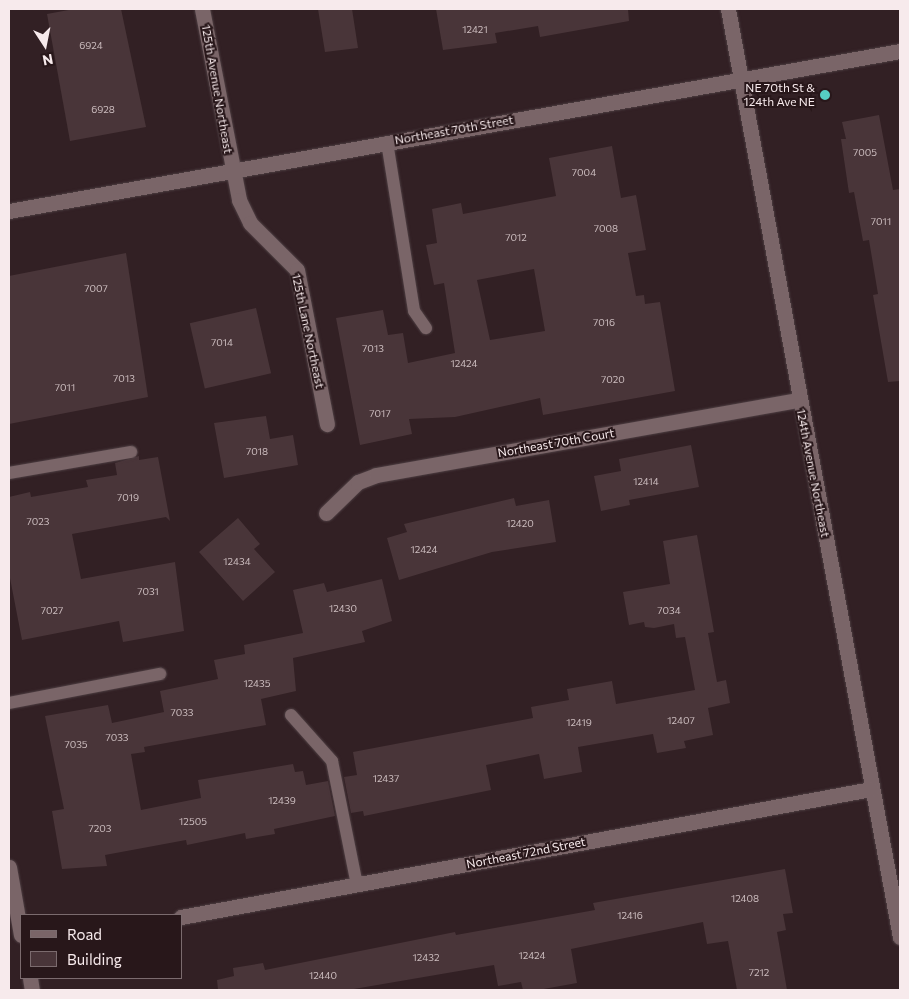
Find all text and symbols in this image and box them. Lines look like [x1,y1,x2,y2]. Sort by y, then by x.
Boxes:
north arrow [20,20,70,70]
street label: 125th Avenue Northeast [199,23,235,155]
house number: 12421 [462,24,488,36]
house number: 6924 [79,40,103,52]
text: N [41,51,55,70]
place label: NE 70th St & 124th Ave NE [744,81,815,109]
marker: NE 70th St & 124th Ave NE [819,89,831,101]
house number: 6928 [91,104,115,116]
street label: Northeast 70th Street [394,112,514,148]
house number: 7005 [853,147,877,159]
house number: 7004 [572,167,596,179]
house number: 7011 [871,216,891,228]
house number: 7008 [594,223,618,235]
house number: 7012 [505,232,527,244]
street label: 125th Lane Northeast [289,272,327,390]
house number: 7007 [84,283,108,295]
house number: 7016 [593,317,615,329]
house number: 7014 [211,337,233,349]
house number: 7013 [362,343,384,355]
house number: 12424 [451,358,477,370]
house number: 7013 [113,373,135,385]
house number: 7020 [601,374,625,386]
house number: 7011 [55,382,75,394]
street label: 124th Avenue Northeast [793,407,833,539]
house number: 7017 [369,408,391,420]
street label: Northeast 70th Court [497,426,615,460]
house number: 7018 [246,446,268,458]
house number: 12414 [633,476,659,488]
house number: 7019 [117,492,139,504]
house number: 7023 [26,516,50,528]
house number: 12420 [506,518,534,530]
house number: 12424 [411,544,437,556]
house number: 12434 [223,556,251,568]
house number: 7031 [137,586,159,598]
house number: 12430 [329,603,357,615]
house number: 7027 [41,605,63,617]
house number: 7034 [657,605,681,617]
house number: 12435 [243,678,271,690]
house number: 7033 [170,707,194,719]
house number: 12407 [667,715,695,727]
house number: 12419 [566,717,592,729]
house number: 7033 [105,732,129,744]
house number: 7035 [64,739,88,751]
house number: 12437 [373,773,399,785]
house number: 12439 [268,795,296,807]
house number: 12505 [179,816,207,828]
house number: 7203 [88,823,112,835]
street label: Northeast 72nd Street [465,834,587,872]
house number: 12408 [731,893,759,905]
house number: 12416 [617,910,643,922]
legend [20,914,182,979]
text: Road [67,925,102,943]
text: Building [67,950,122,968]
house number: 12424 [519,950,545,962]
house number: 12432 [413,952,439,964]
house number: 7212 [749,967,769,979]
house number: 12440 [309,970,337,982]

